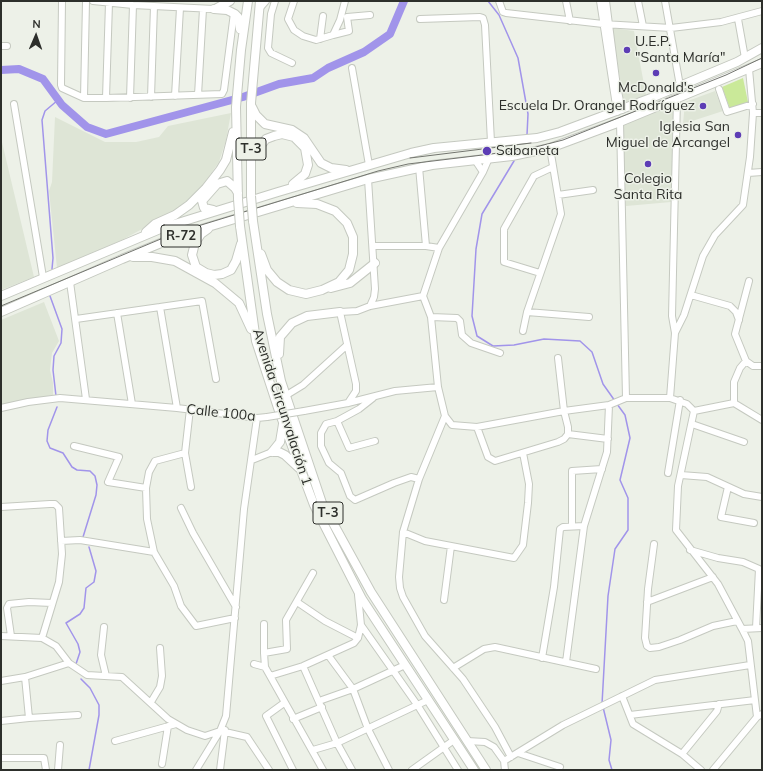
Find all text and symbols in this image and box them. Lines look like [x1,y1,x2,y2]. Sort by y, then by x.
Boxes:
north arrow [16,16,56,56]
text: N [32,17,41,31]
place label: U.E.P. "Santa María" [635,34,725,66]
marker: U.E.P. "Santa María" [622,45,632,55]
marker: McDonald's [651,68,661,78]
place label: McDonald's [618,80,694,96]
place label: Escuela Dr. Orangel Rodríguez [499,98,695,114]
marker: Escuela Dr. Orangel Rodríguez [698,101,708,111]
place label: Iglesia San Miguel de Arcangel [606,119,730,152]
marker: Iglesia San Miguel de Arcangel [733,130,743,140]
road number: T-3 [236,138,266,160]
place label: Sabaneta [496,143,559,159]
marker: Sabaneta [481,145,493,157]
marker: Colegio Santa Rita [643,159,653,169]
place label: Colegio Santa Rita [614,171,682,204]
road number: R-72 [161,225,201,247]
street label: Avenida Circunvalación 1 [249,326,315,488]
street label: Calle 100a [186,401,256,425]
road number: T-3 [313,502,343,524]

